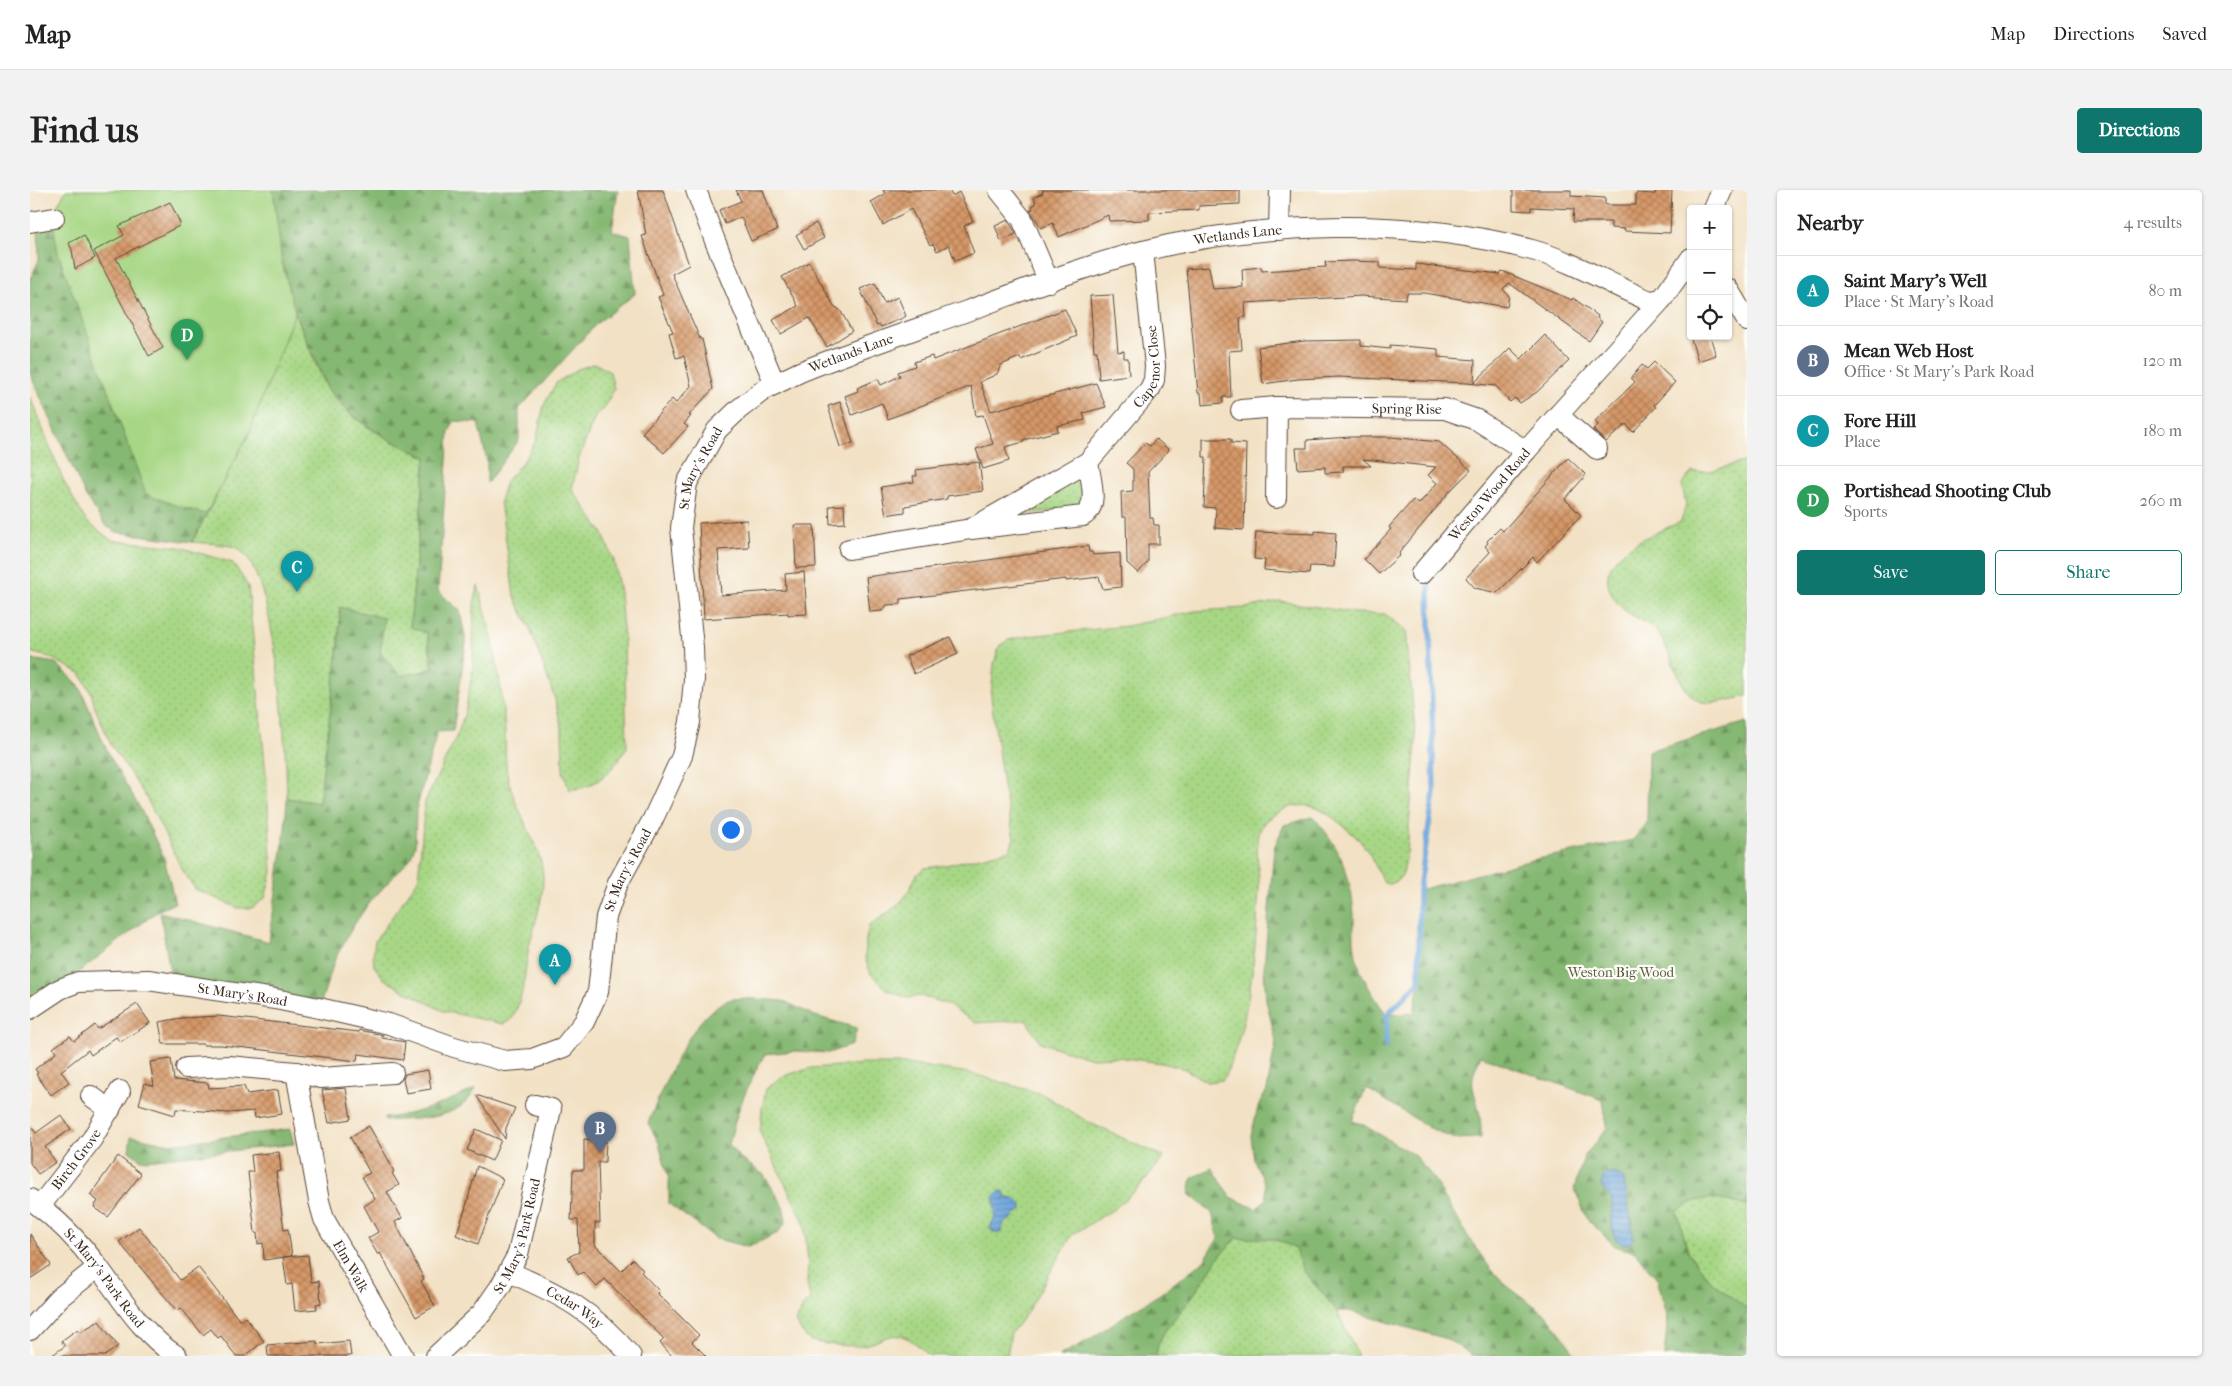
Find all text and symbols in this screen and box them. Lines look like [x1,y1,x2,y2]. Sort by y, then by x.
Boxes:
text: Map [25,21,71,49]
text: Map [1991,24,2025,45]
text: Directions [2053,24,2134,45]
text: Saved [2162,24,2207,45]
button: Directions [2077,108,2202,153]
text: Find us [30,110,139,151]
map controls [1687,205,1732,340]
button: + [1687,205,1732,250]
text: Nearby [1797,211,1863,235]
text: 4 results [2124,213,2182,232]
street label: Wetlands Lane [1191,221,1283,249]
button: − [1687,250,1732,295]
text: Saint Mary's Well [1844,270,1987,292]
text: A [1808,281,1818,300]
text: 80 m [2148,281,2182,300]
text: Place · St Mary's Road [1844,292,1994,311]
button: locate [1687,295,1732,340]
pin: D [171,319,203,360]
street label: Capenor Close [1129,324,1163,411]
street label: Wetlands Lane [805,329,895,377]
text: Mean Web Host [1844,340,1973,362]
text: B [1808,351,1818,370]
text: 120 m [2143,351,2182,370]
text: Office · St Mary's Park Road [1844,362,2034,381]
street label: Spring Rise [1372,400,1442,417]
text: Fore Hill [1844,410,1916,432]
text: C [1808,421,1818,440]
text: 180 m [2143,421,2182,440]
street label: St Mary's Road [675,423,726,511]
text: Place [1844,432,1880,451]
street label: Weston Wood Road [1444,444,1534,545]
text: Portishead Shooting Club [1844,480,2051,502]
text: D [1807,491,1819,510]
text: 260 m [2140,491,2182,510]
text: Sports [1844,502,1887,521]
button: Save [1797,550,1985,595]
button: Share [1995,550,2182,595]
pin: C [281,551,313,592]
your location [718,817,744,843]
street label: St Mary's Road [600,825,655,914]
pin: A [539,944,571,985]
park label: Weston Big Wood [1567,964,1675,981]
street label: St Mary's Road [197,979,289,1010]
pin: B [584,1112,616,1153]
street label: Birch Grove [47,1126,105,1193]
street label: St Mary's Park Road [489,1176,544,1297]
street label: St Mary's Park Road [61,1224,149,1331]
street label: Elm Walk [329,1237,373,1296]
street label: Cedar Way [543,1282,608,1333]

